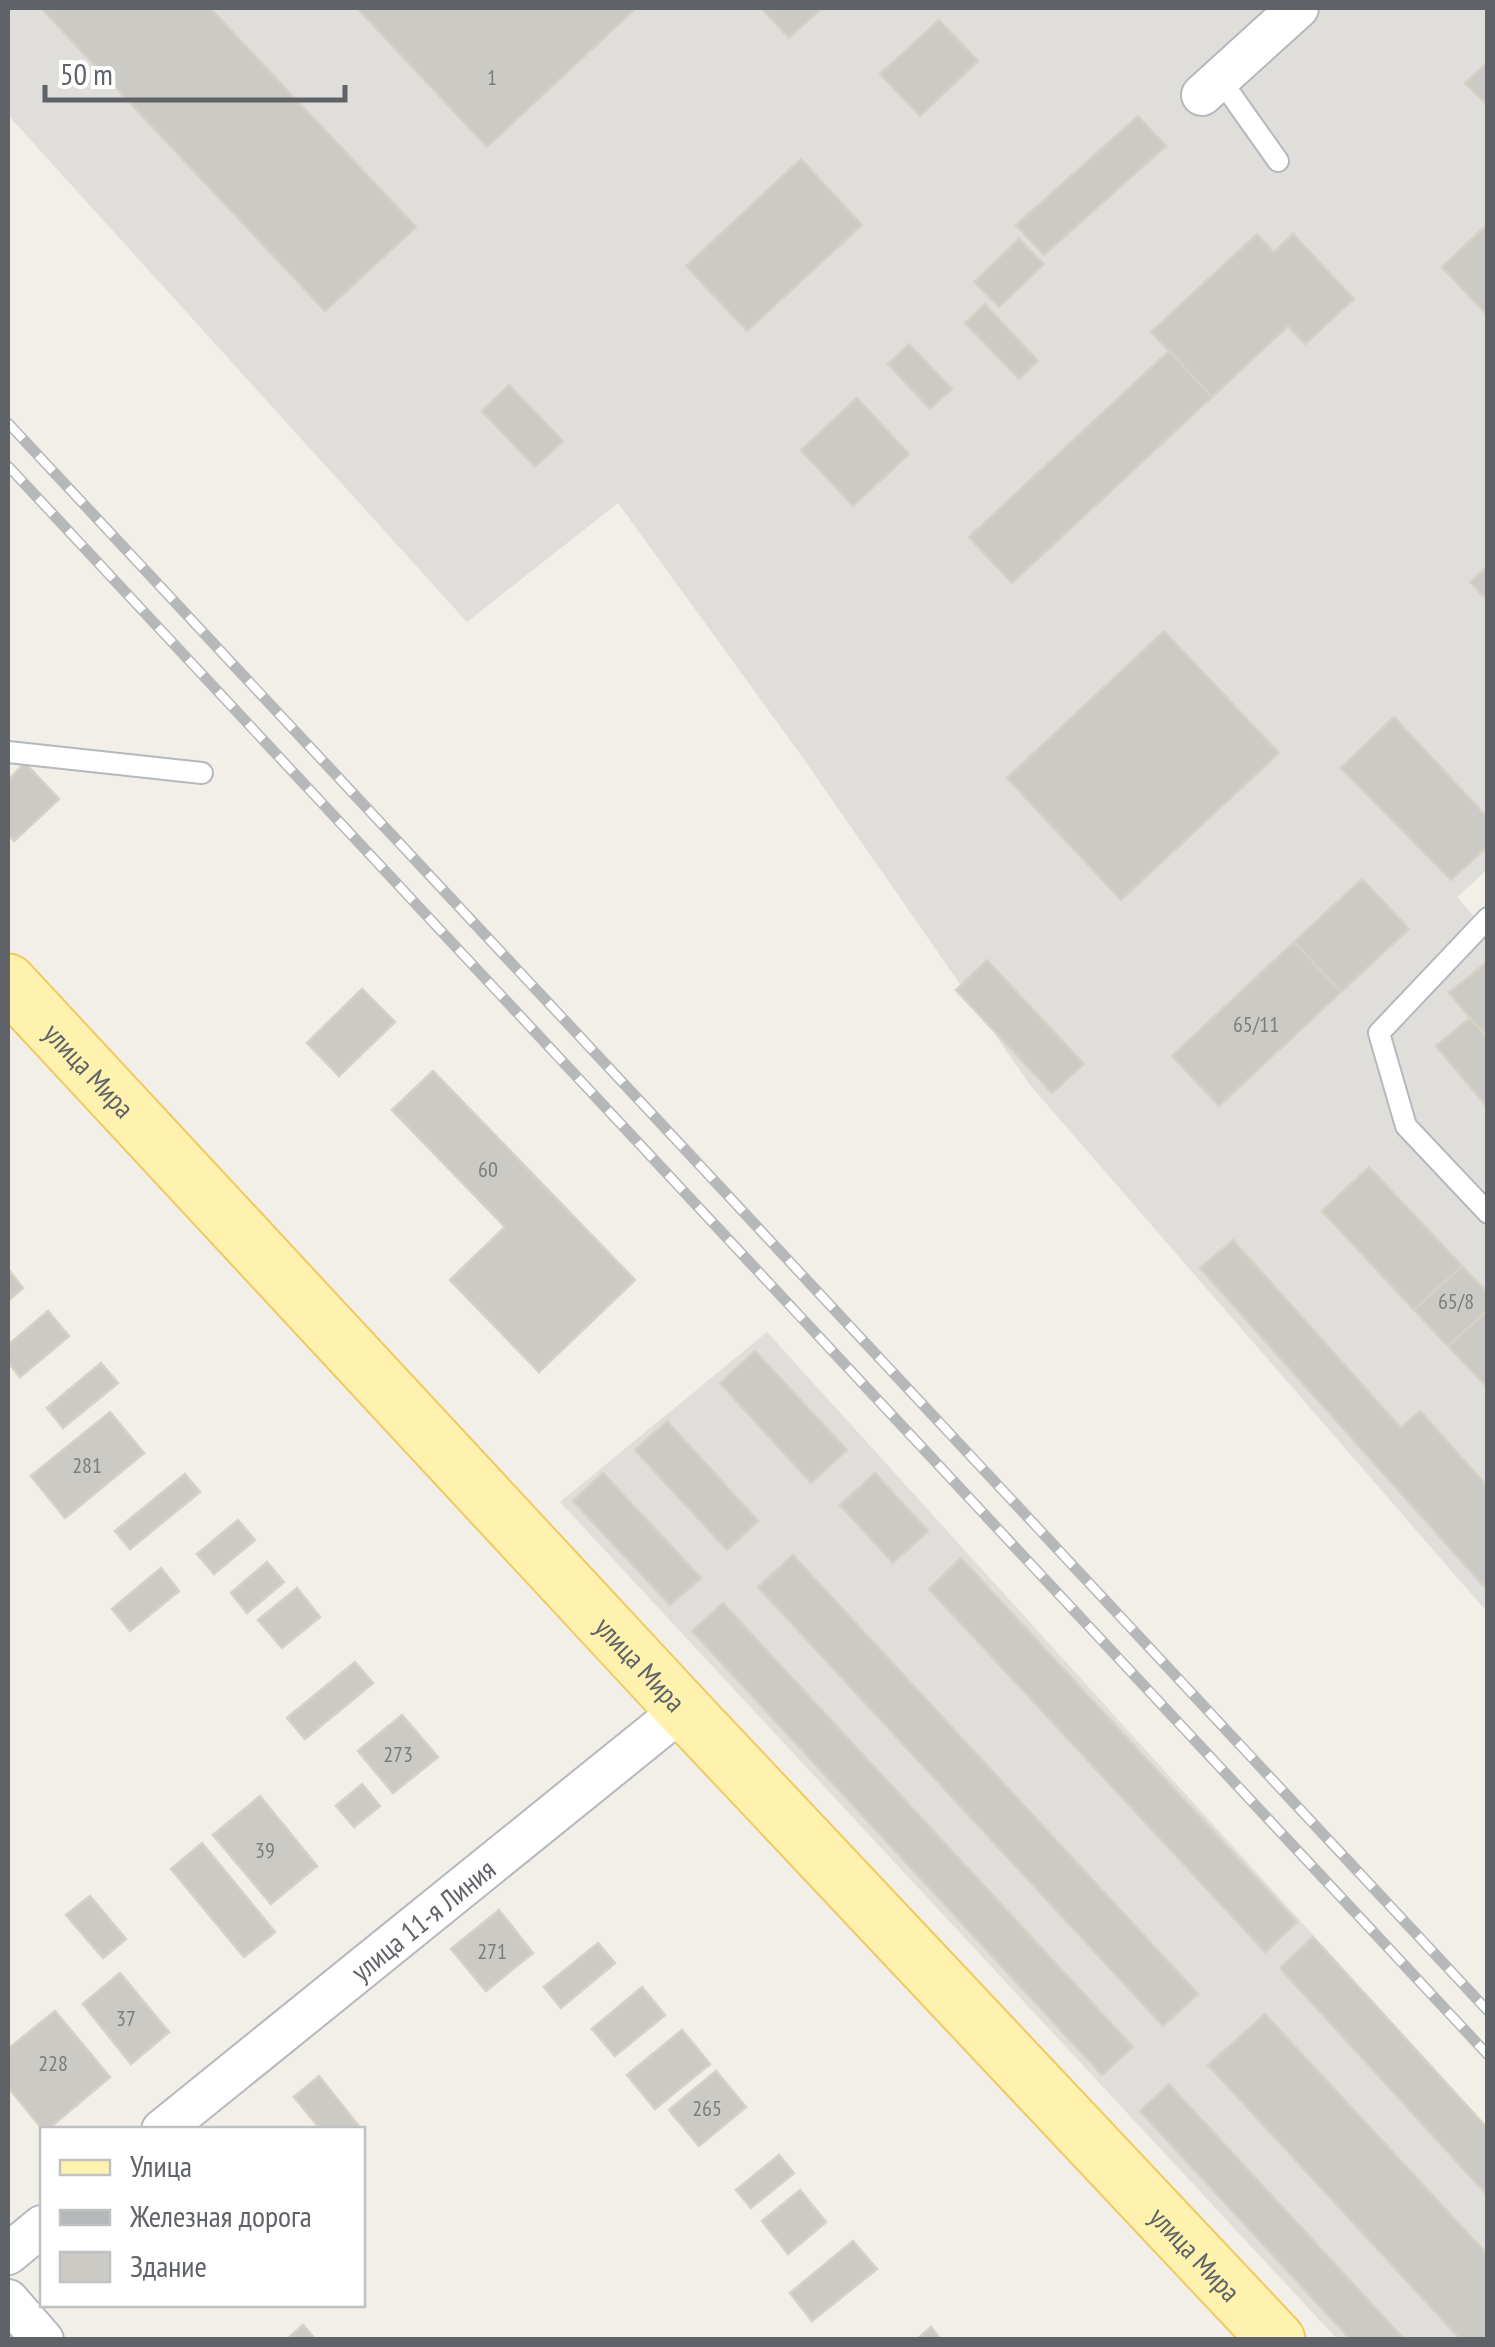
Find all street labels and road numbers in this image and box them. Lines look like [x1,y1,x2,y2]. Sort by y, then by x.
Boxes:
street label: улица Мира [36,1015,143,1125]
street label: улица Мира [587,1608,694,1719]
street label: улица 11-я Линия [343,1850,502,1989]
street label: улица Мира [1142,2198,1249,2309]

